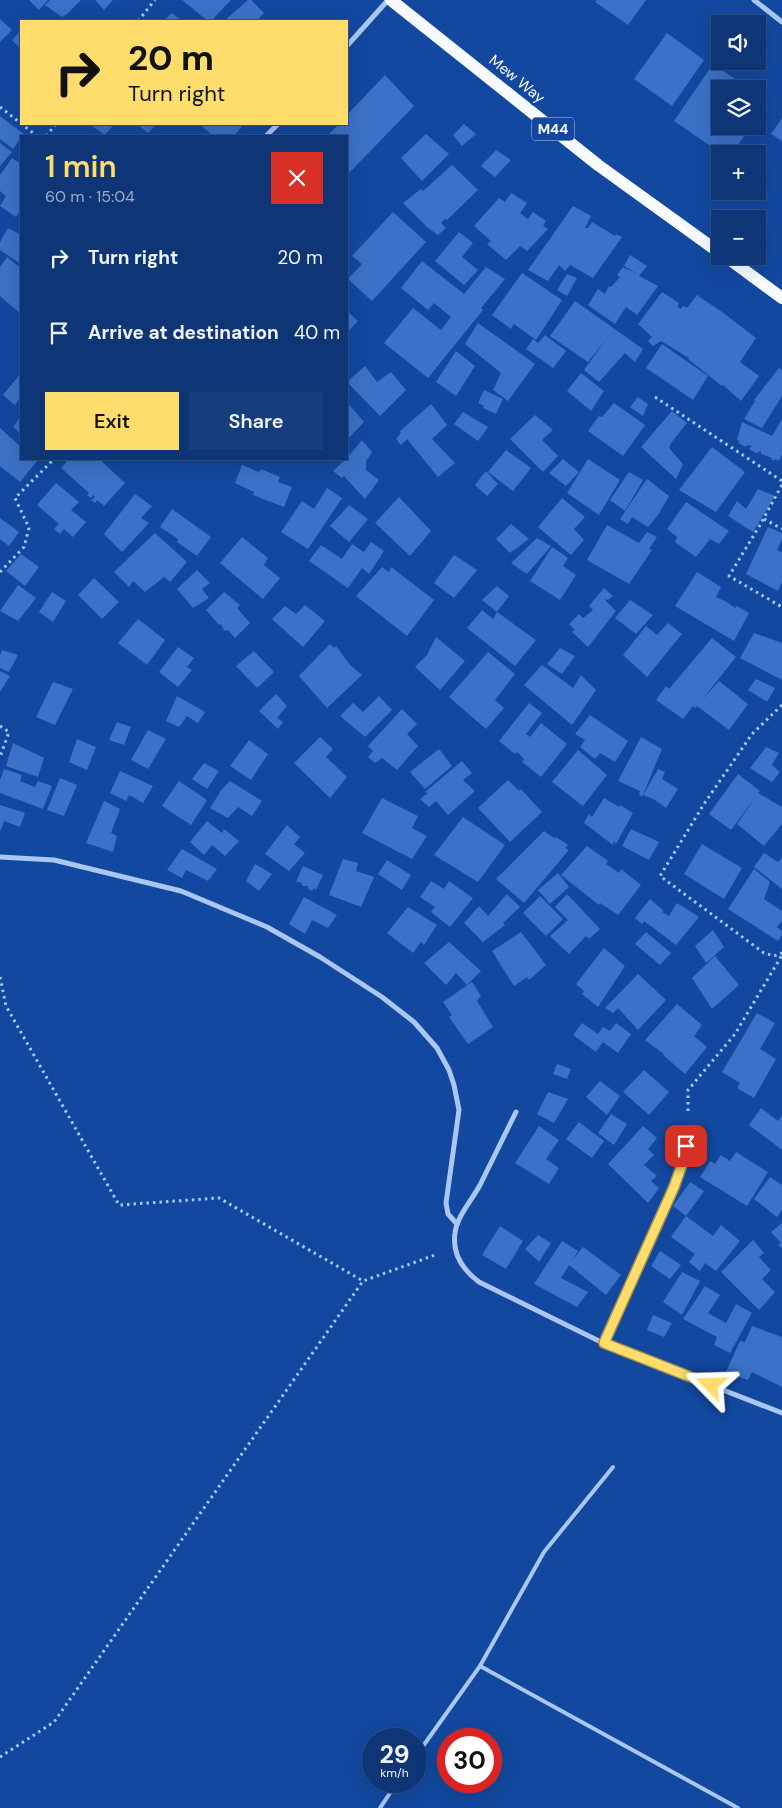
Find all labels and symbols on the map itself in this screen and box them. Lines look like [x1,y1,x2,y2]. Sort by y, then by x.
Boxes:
street label: Mew Way [485,50,550,108]
road number: M44 [532,118,574,140]
pin [665,1125,707,1167]
position arrow [684,1358,736,1410]
speed limit sign: 30 [437,1728,502,1793]

